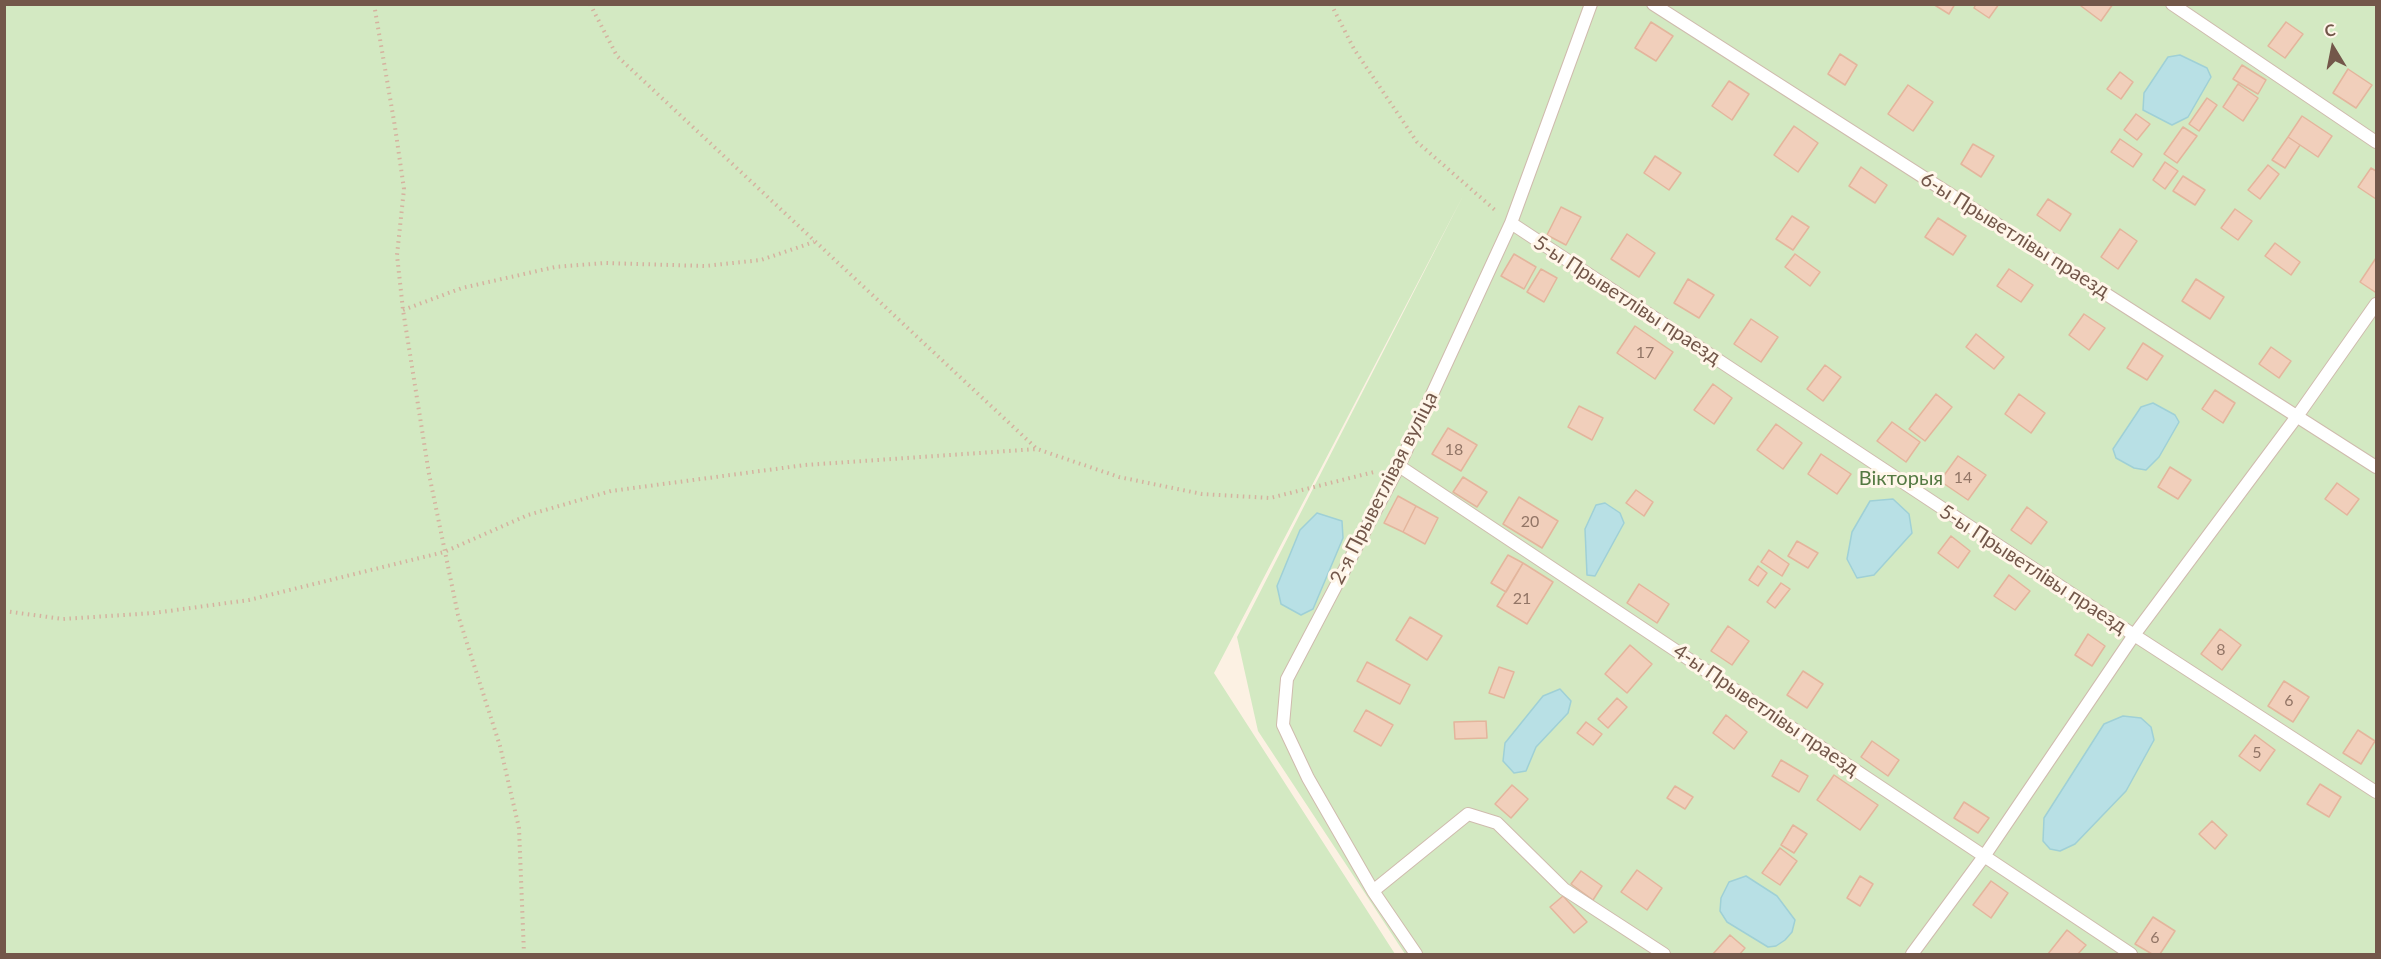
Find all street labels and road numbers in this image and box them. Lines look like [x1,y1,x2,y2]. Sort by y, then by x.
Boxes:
street label: 6-ы Прыветлівы праезд [1916,167,2114,303]
street label: 5-ы Прыветлівы праезд [1529,230,1725,370]
street label: 2-я Прыветлівая вуліца [1325,388,1443,588]
street label: 5-ы Прыветлівы праезд [1935,499,2131,639]
street label: 4-ы Прыветлівы праезд [1669,639,1863,781]

